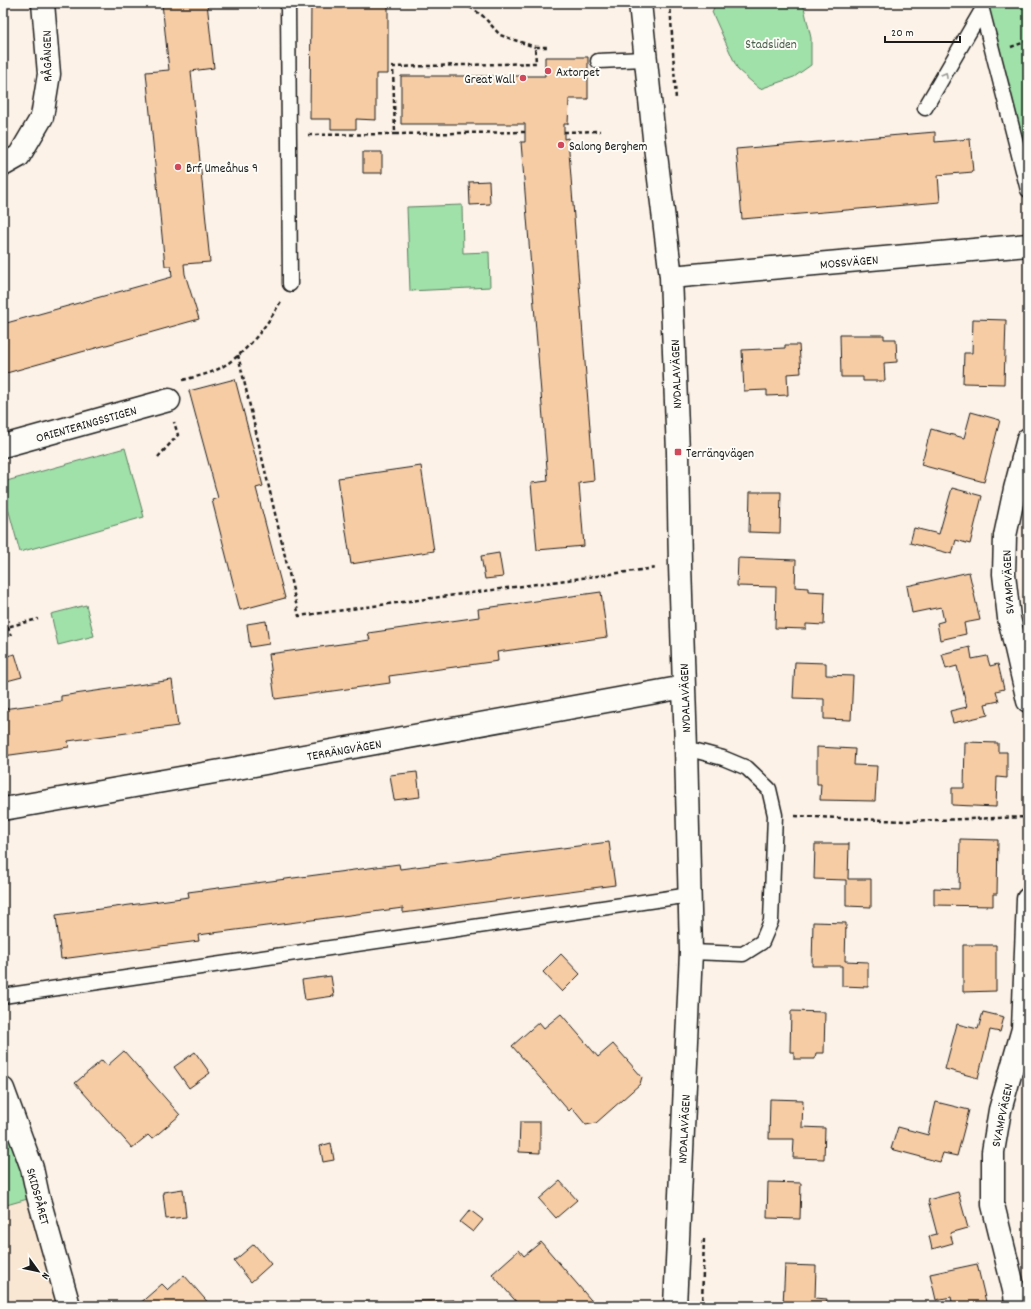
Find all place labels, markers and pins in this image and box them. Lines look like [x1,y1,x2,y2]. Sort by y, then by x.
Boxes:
place label: Axtorpet [556,64,600,83]
marker: Axtorpet [543,66,553,76]
place label: Great Wall [464,71,515,90]
marker: Great Wall [518,73,528,83]
place label: Salong Berghem [569,138,647,157]
marker: Salong Berghem [556,140,566,150]
place label: Brf Umeåhus 9 [186,160,258,179]
marker: Brf Umeåhus 9 [173,162,183,172]
place label: Terrängvägen [686,445,754,464]
marker: Terrängvägen [673,447,683,457]

